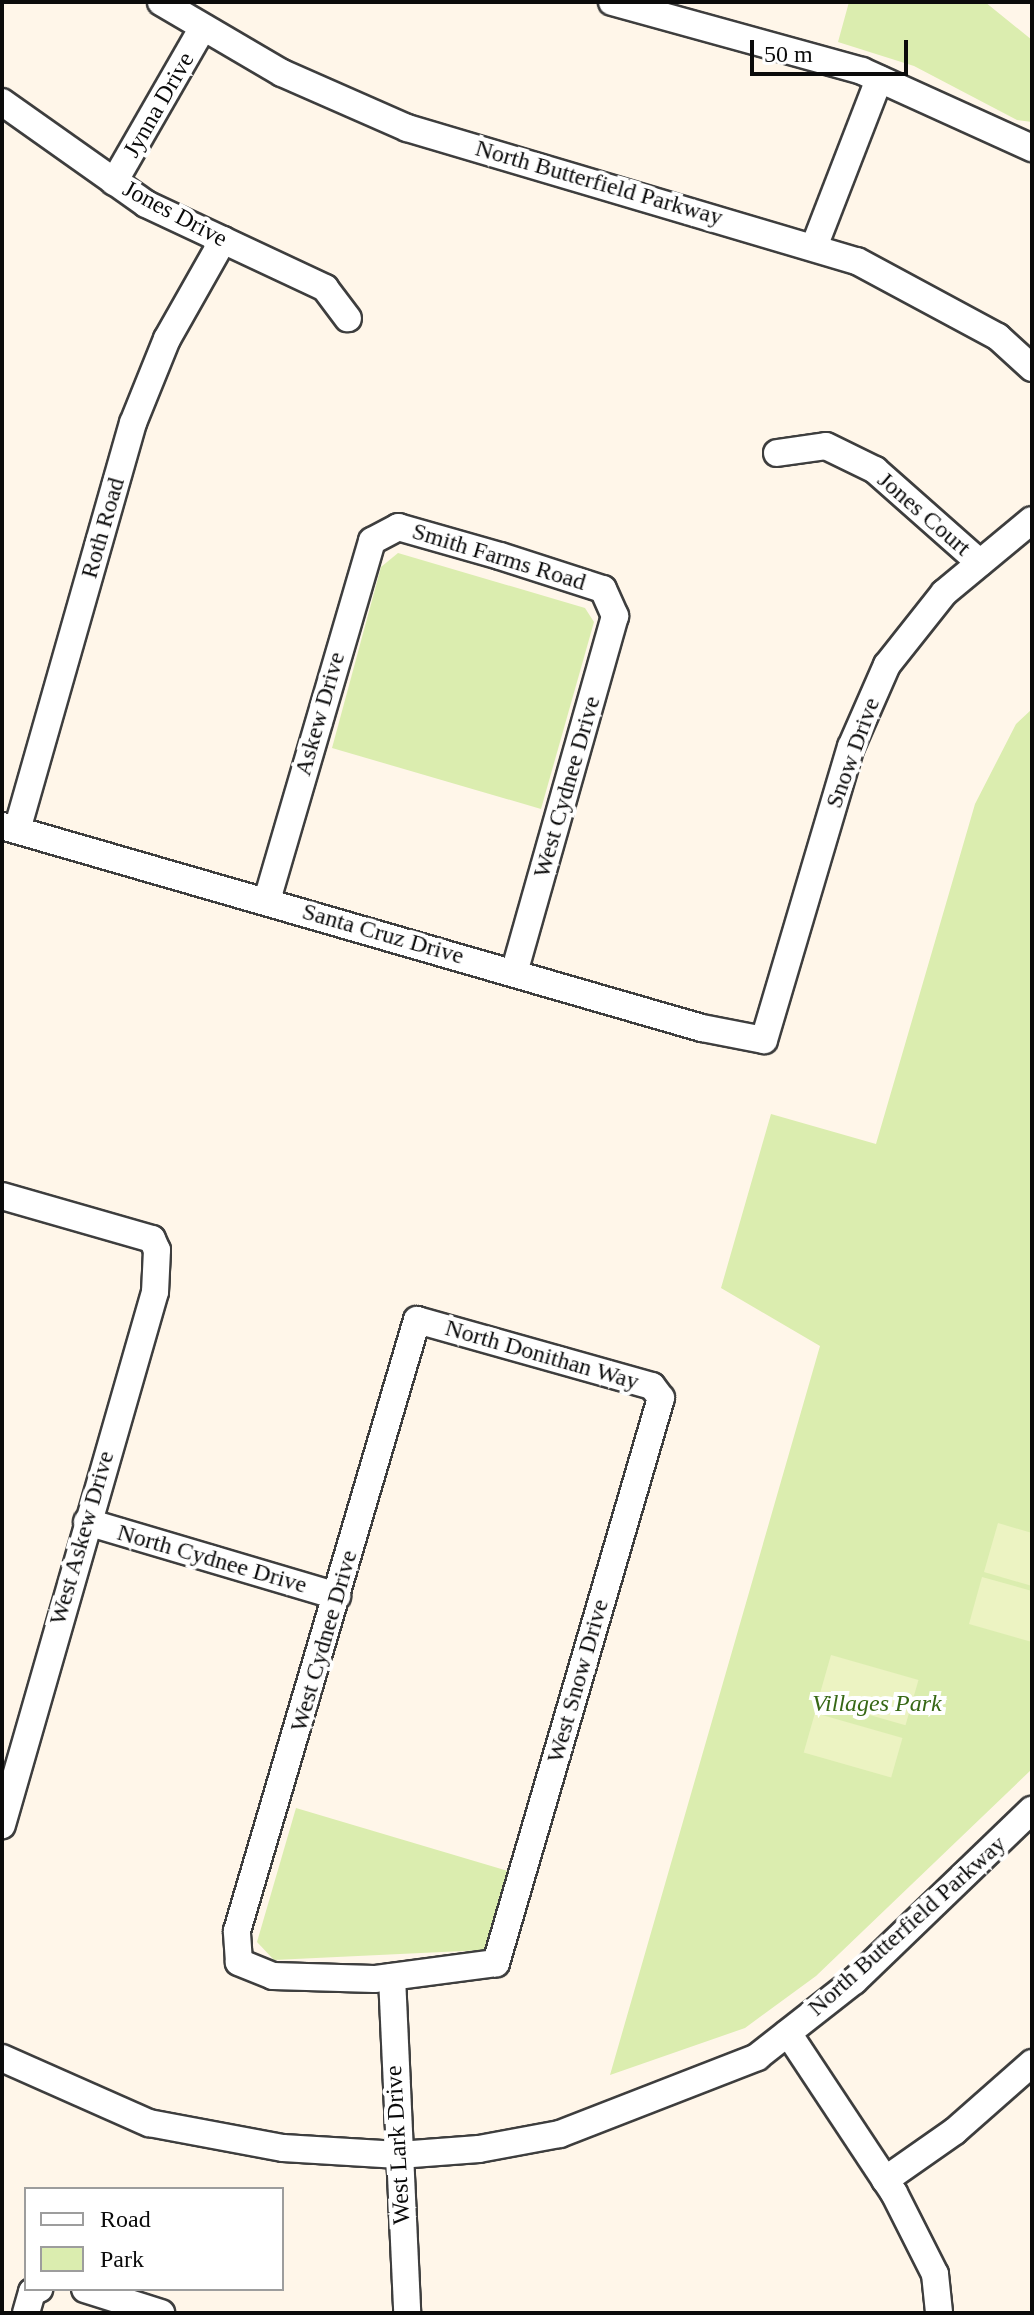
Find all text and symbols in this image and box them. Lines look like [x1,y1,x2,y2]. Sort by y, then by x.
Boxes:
scale bar [754,24,912,74]
text: 50 m [764,41,813,67]
street label: Jynna Drive [117,47,201,163]
street label: North Butterfield Parkway [472,134,726,232]
street label: Jones Drive [118,175,232,253]
street label: Jones Court [872,466,976,562]
street label: Roth Road [75,474,131,582]
street label: Smith Farms Road [409,517,589,597]
street label: Askew Drive [289,649,351,779]
street label: West Cydnee Drive [527,693,607,881]
street label: Snow Drive [820,694,886,812]
street label: Santa Cruz Drive [299,897,467,971]
street label: North Donithan Way [442,1313,642,1397]
street label: West Askew Drive [43,1447,121,1629]
street label: North Cydnee Drive [114,1518,310,1600]
street label: West Cydnee Drive [284,1547,364,1735]
street label: West Snow Drive [541,1596,615,1766]
park label: Villages Park [812,1690,942,1718]
street label: North Butterfield Parkway [802,1830,1012,2022]
street label: West Lark Drive [379,2065,417,2225]
legend [24,2187,284,2291]
text: Road [100,2206,151,2232]
text: Park [100,2246,144,2272]

